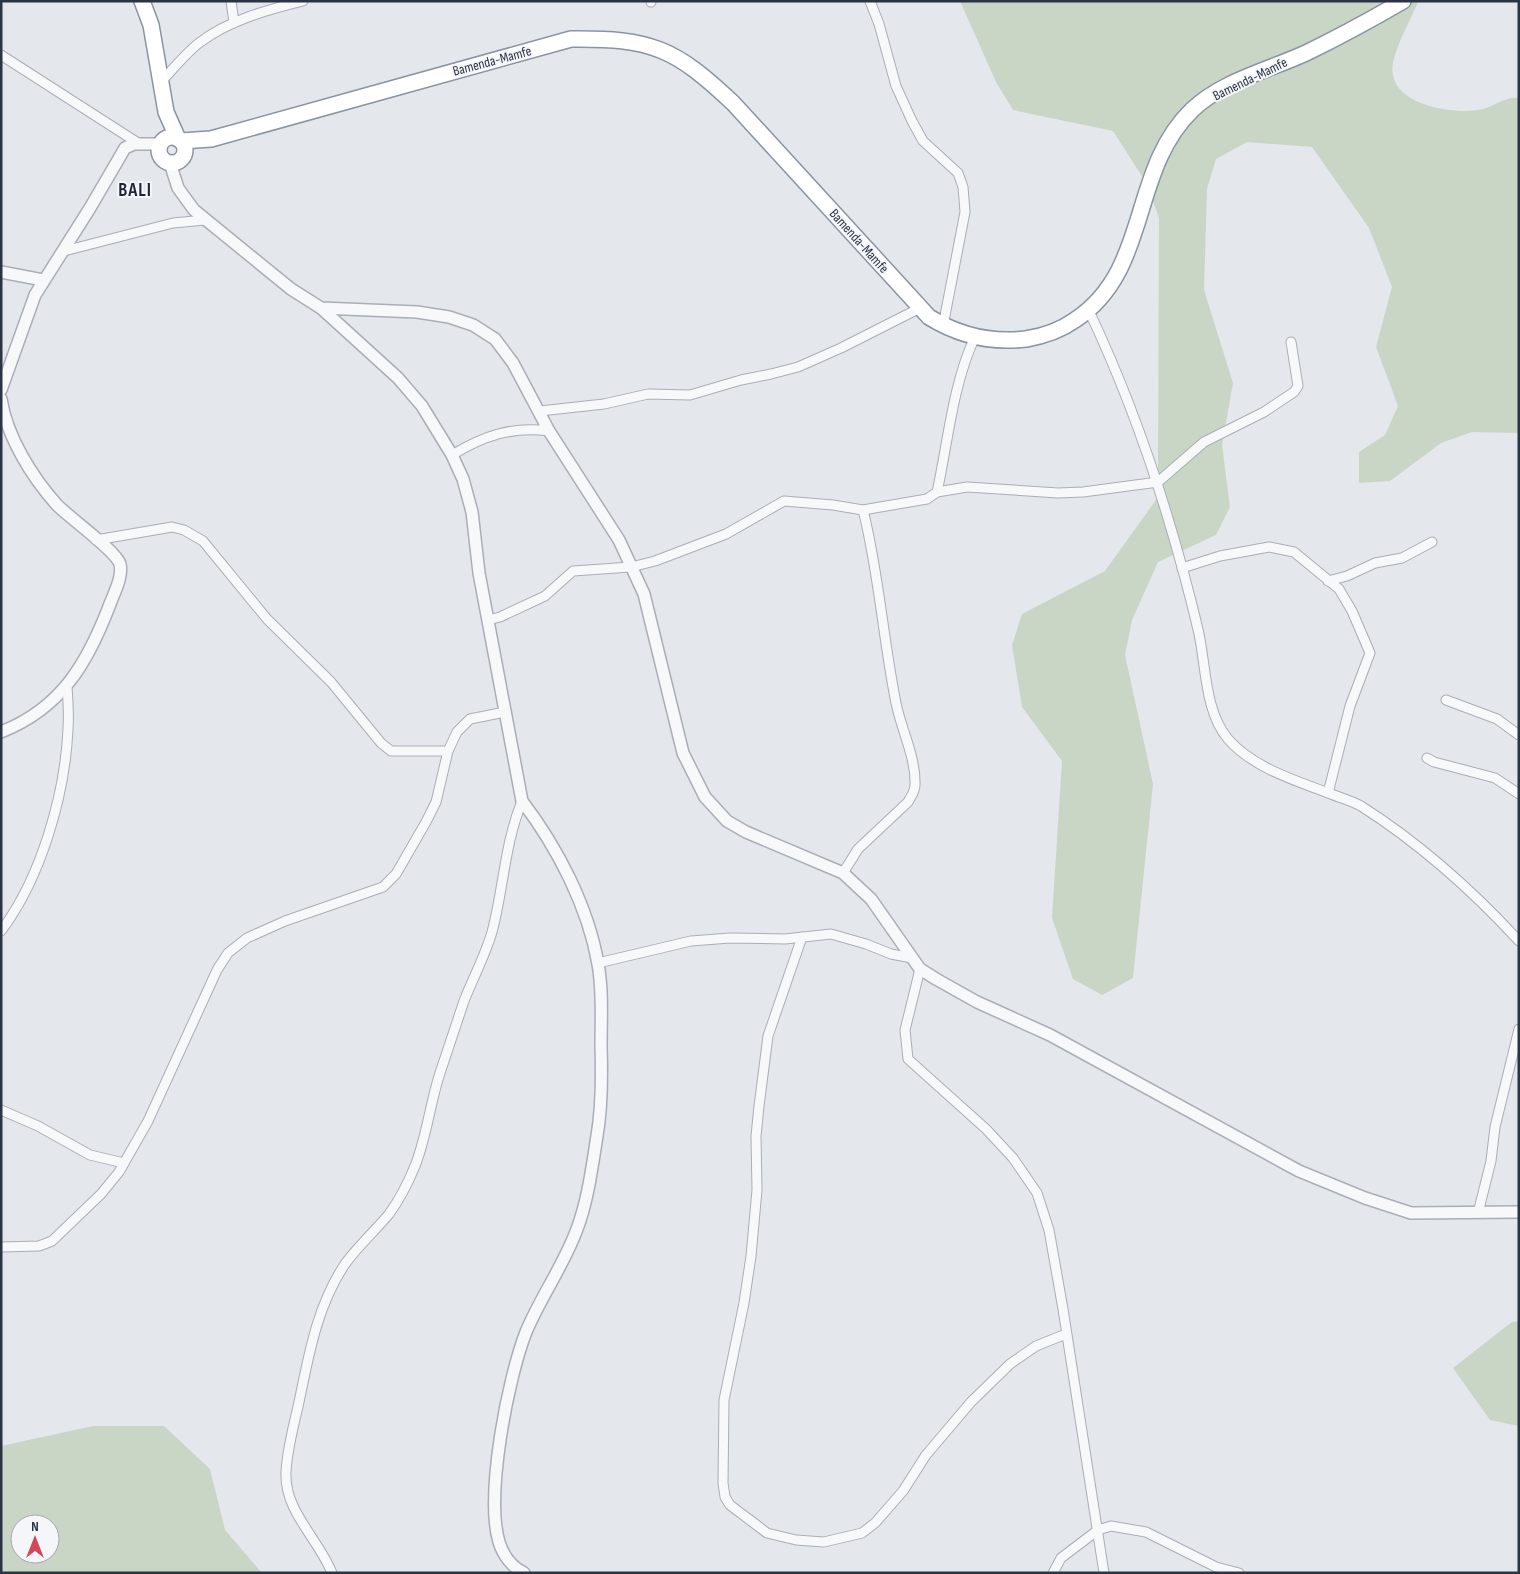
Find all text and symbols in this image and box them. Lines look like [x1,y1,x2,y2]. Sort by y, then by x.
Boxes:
street label: Bamenda-Mamfe [451,42,533,80]
street label: Bamenda-Mamfe [1210,54,1290,104]
district label: BALI [118,179,152,202]
street label: Bamenda-Mamfe [826,205,892,277]
north arrow [10,1514,60,1564]
text: N [31,1518,39,1535]

